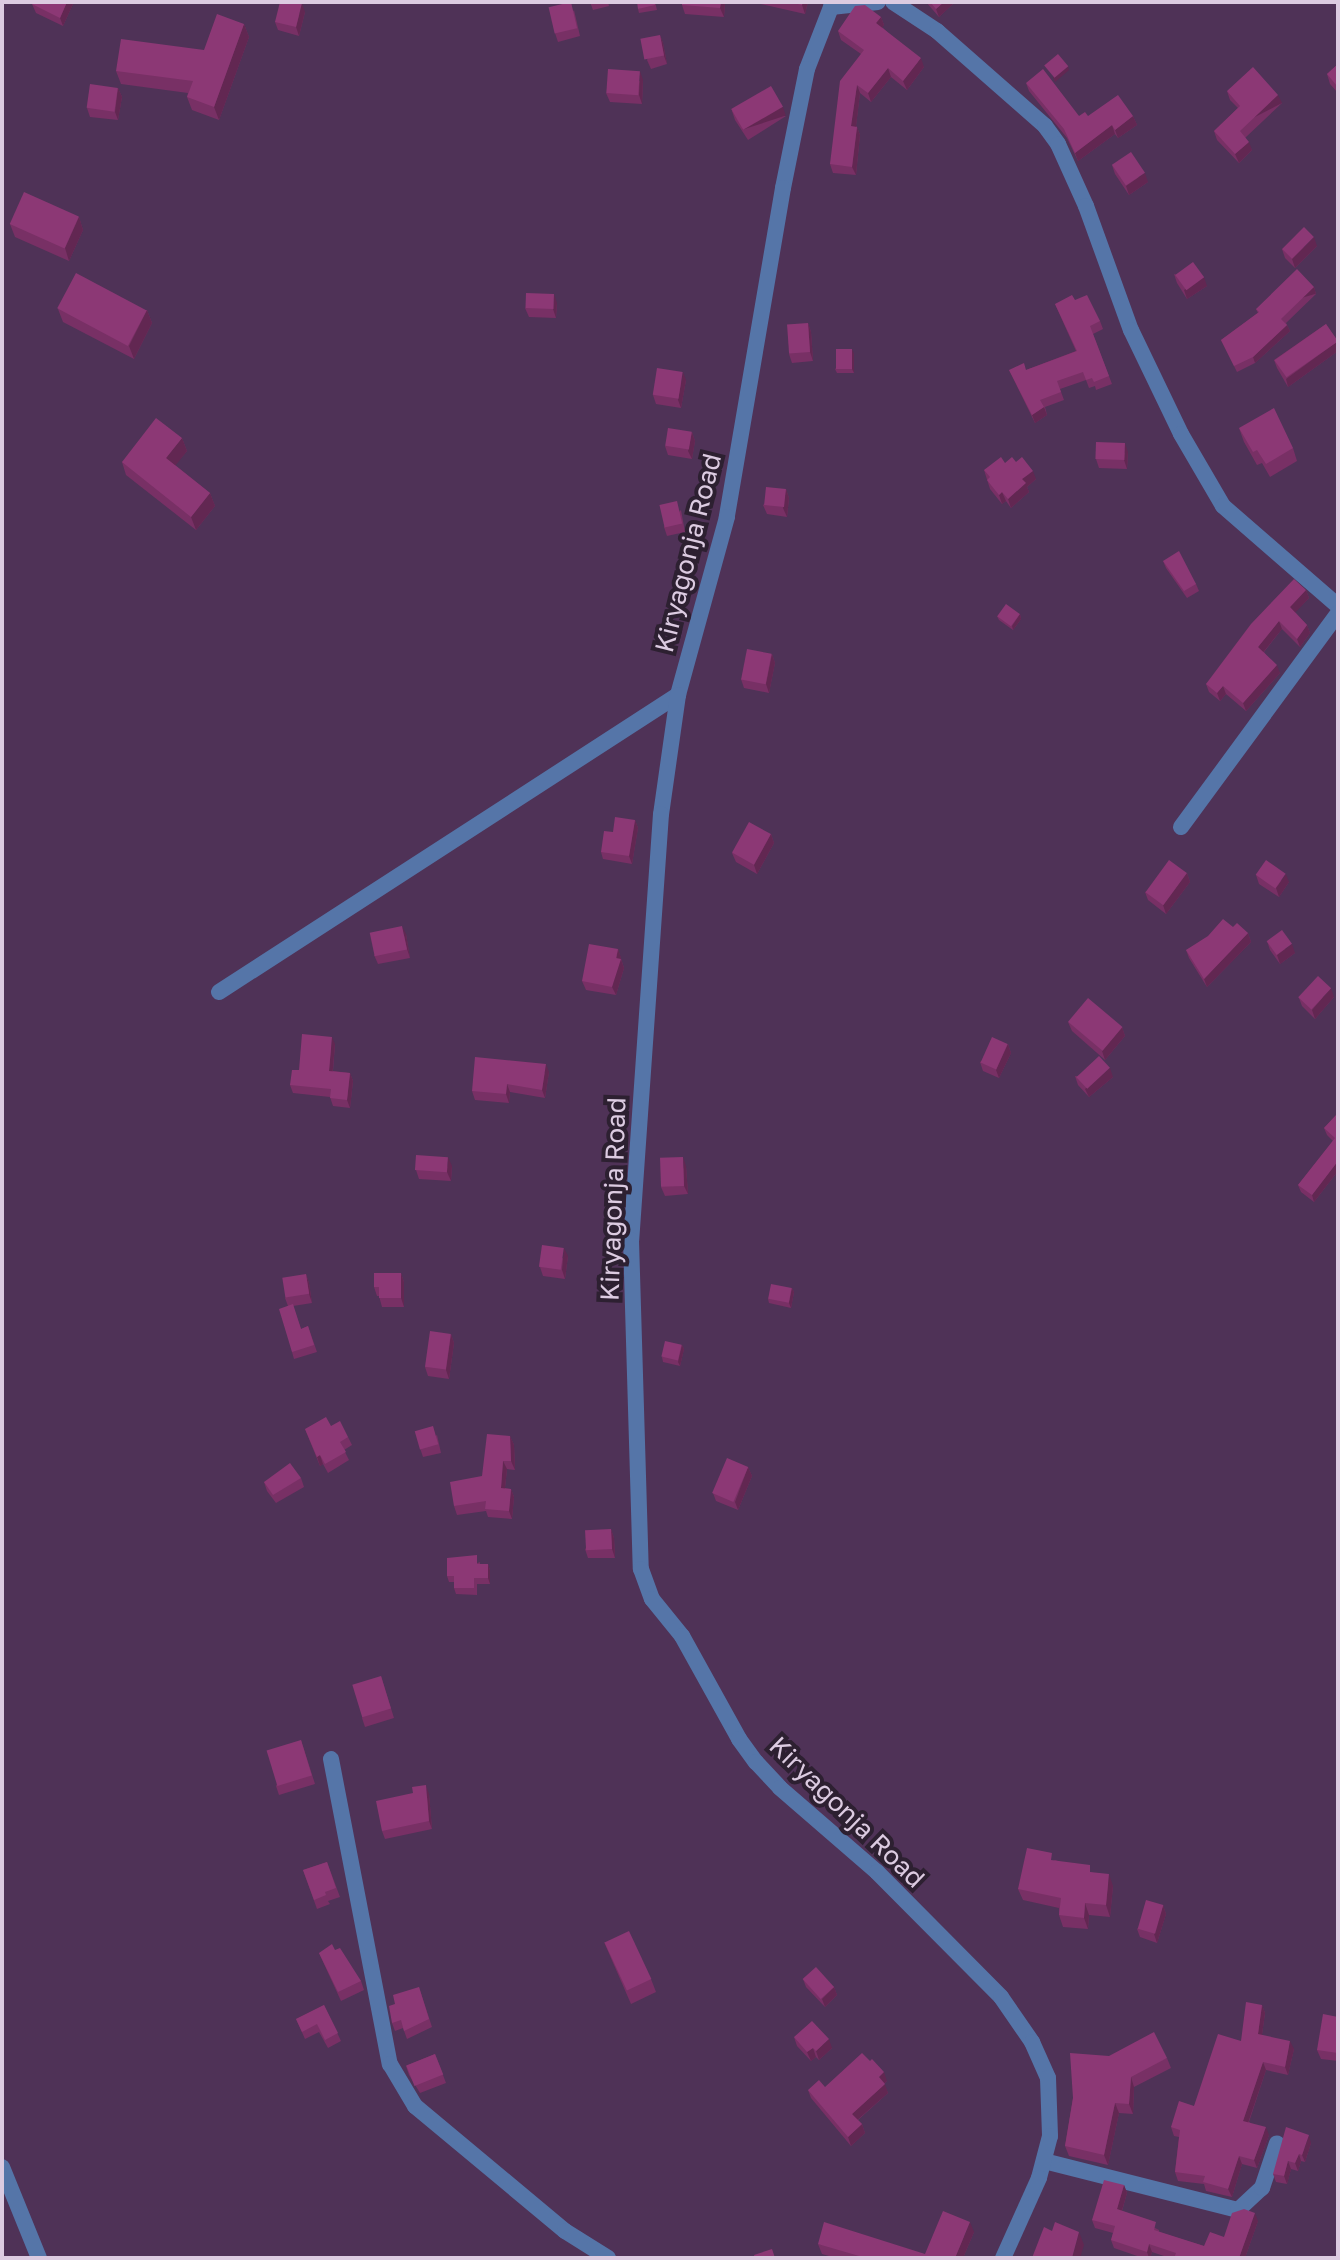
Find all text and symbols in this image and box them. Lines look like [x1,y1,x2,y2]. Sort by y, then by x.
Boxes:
street label: Kiryagonja Road [648,450,728,656]
street label: Kiryagonja Road [594,1097,632,1301]
street label: Kiryagonja Road [763,1730,931,1894]

